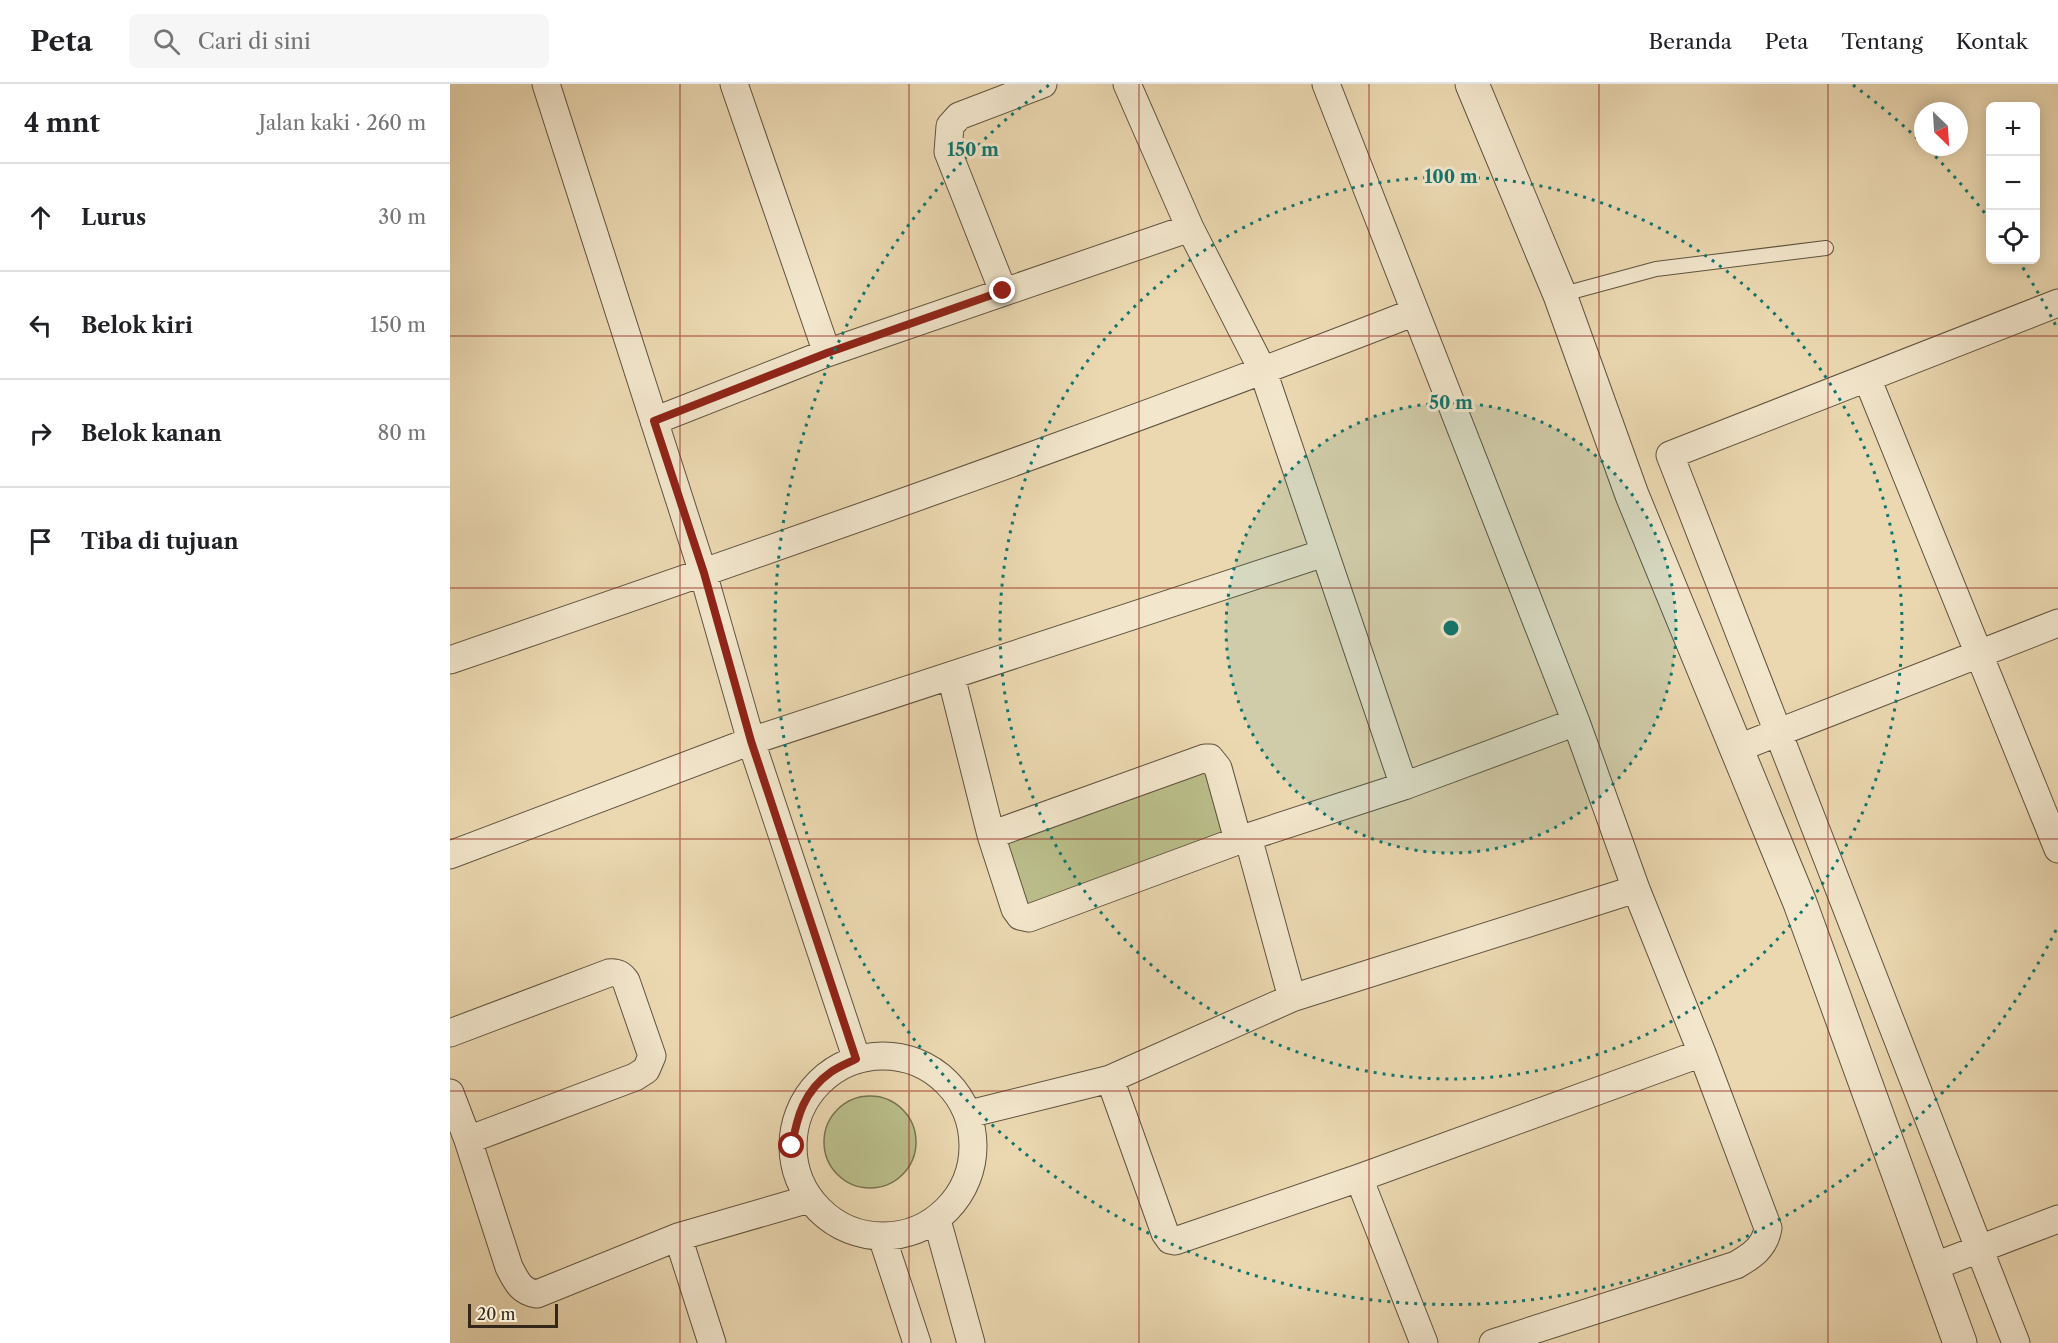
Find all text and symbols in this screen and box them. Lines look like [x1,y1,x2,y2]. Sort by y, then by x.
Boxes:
search box [129,14,549,68]
text: Peta [30,24,93,58]
icon: search [150,25,183,58]
text: Cari di sini [198,28,311,55]
text: Beranda [1649,29,1732,54]
text: Peta [1765,29,1808,54]
text: Tentang [1841,29,1923,54]
text: Kontak [1956,29,2028,54]
north arrow [1914,102,1968,156]
map controls [1986,102,2040,264]
button: + [1986,102,2040,156]
text: 4 mnt [24,107,100,139]
text: Jalan kaki · 260 m [259,111,426,135]
text: 150 m [947,139,999,161]
button: − [1986,156,2040,210]
text: 100 m [1424,166,1478,188]
icon: ahead [24,201,57,234]
text: Lurus [81,204,146,231]
text: 30 m [378,205,426,229]
button: locate [1986,210,2040,264]
route end [989,277,1015,303]
icon: left [24,309,57,342]
text: Belok kiri [81,312,193,339]
text: 150 m [370,313,426,337]
text: 50 m [1429,392,1473,414]
icon: right [24,417,57,450]
text: Belok kanan [81,420,222,447]
text: 80 m [378,421,426,445]
icon: arrive [24,525,57,558]
text: Tiba di tujuan [81,528,239,555]
centre of rings [1441,618,1461,638]
route start [778,1132,804,1158]
scale bar [468,1301,558,1328]
text: 20 m [477,1304,516,1324]

